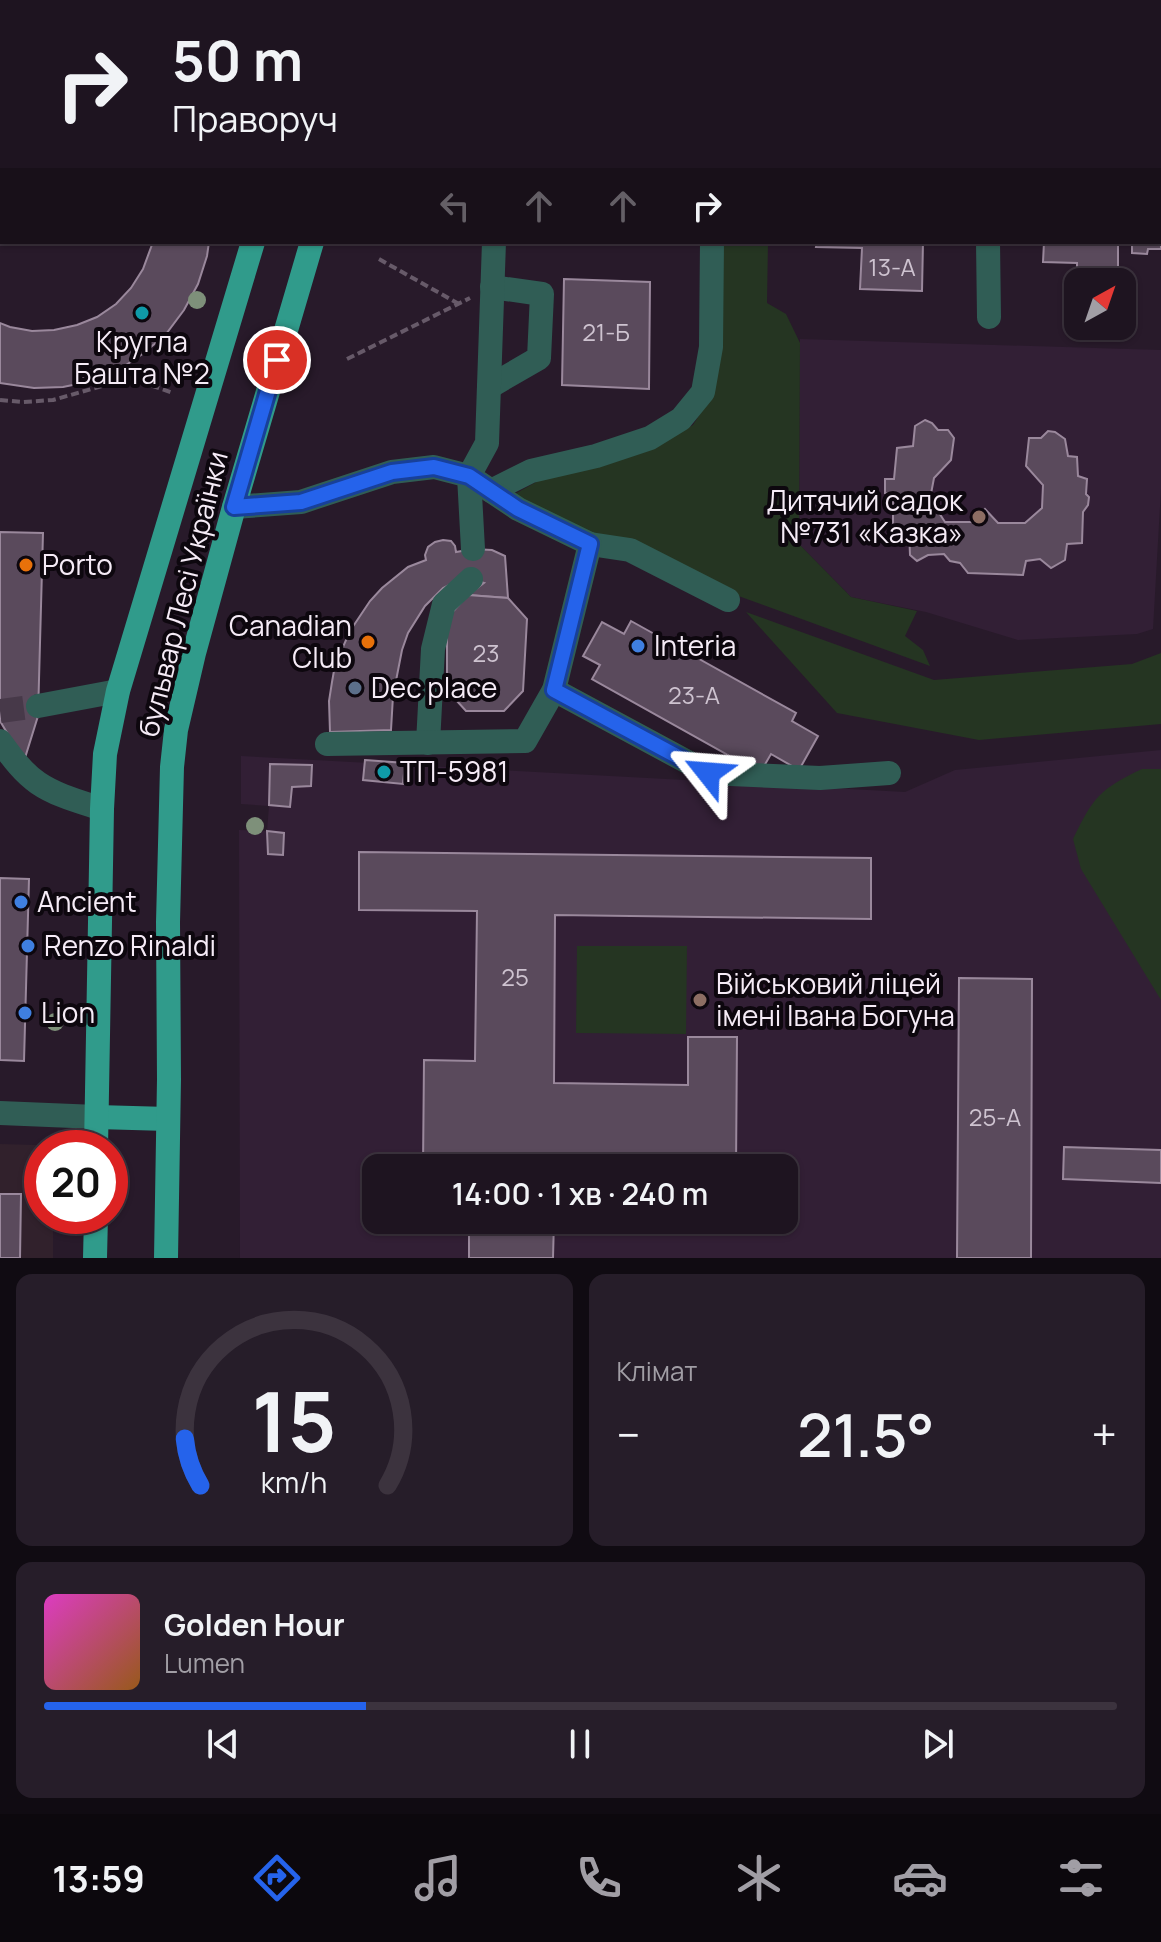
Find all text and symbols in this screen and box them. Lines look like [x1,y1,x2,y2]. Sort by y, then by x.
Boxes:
text: 50 m [172,21,303,98]
icon: right [40,32,144,136]
text: Праворуч [172,94,338,143]
icon: left [433,184,477,228]
icon: ahead [517,184,561,228]
icon: ahead [601,184,645,228]
icon: right [685,184,729,228]
house number: 13-А [868,250,916,283]
north arrow [1064,268,1136,340]
map controls [1064,268,1136,340]
marker: Кругла Башта №2 [133,304,151,322]
house number: 21-Б [582,315,630,348]
place label: Кругла Башта №2 [74,322,210,392]
pin [243,326,311,394]
icon: arrive [255,338,299,382]
street label: бульвар Лесі Українки [128,447,236,740]
place label: Дитячий садок №731 «Казка» [766,481,964,551]
marker: Дитячий садок №731 «Казка» [970,508,988,526]
place label: Porto [42,545,113,583]
marker: Porto [17,556,35,574]
place label: Canadian Club [229,606,352,676]
place label: Interia [654,626,736,664]
marker: Canadian Club [359,633,377,651]
house number: 23 [473,636,499,669]
marker: Interia [629,637,647,655]
place label: Dec place [371,668,497,706]
house number: 23-А [668,678,720,711]
marker: Dec place [346,679,364,697]
position arrow [666,731,750,815]
place label: ТП-5981 [400,752,509,790]
marker: ТП-5981 [375,763,393,781]
place label: Ancient [37,882,137,920]
marker: Ancient [12,893,30,911]
place label: Renzo Rinaldi [44,926,216,964]
marker: Renzo Rinaldi [19,937,37,955]
house number: 25 [501,960,529,993]
place label: Військовий ліцей імені Івана Богуна [716,964,955,1034]
marker: Військовий ліцей імені Івана Богуна [691,991,709,1009]
place label: Lion [41,993,95,1031]
marker: Lion [16,1004,34,1022]
house number: 25-А [969,1100,1021,1133]
speed limit sign: 20 [24,1130,128,1234]
text: 14:00 · 1 хв · 240 m [452,1173,708,1214]
text: Клімат [617,1353,698,1389]
text: 15 [252,1363,337,1477]
text: 21.5° [797,1393,935,1475]
text: − [617,1404,640,1464]
text: + [1092,1404,1117,1464]
text: km/h [261,1463,327,1502]
text: Golden Hour [164,1604,345,1645]
text: Lumen [164,1645,245,1681]
icon: previous [201,1722,245,1766]
icon: pause [558,1722,602,1766]
icon: next [916,1722,960,1766]
icon: directions [249,1850,305,1906]
icon: music [410,1850,466,1906]
icon: phone [571,1850,627,1906]
icon: climate [731,1850,787,1906]
icon: car [892,1850,948,1906]
icon: filters [1053,1850,1109,1906]
text: 13:59 [52,1854,145,1903]

